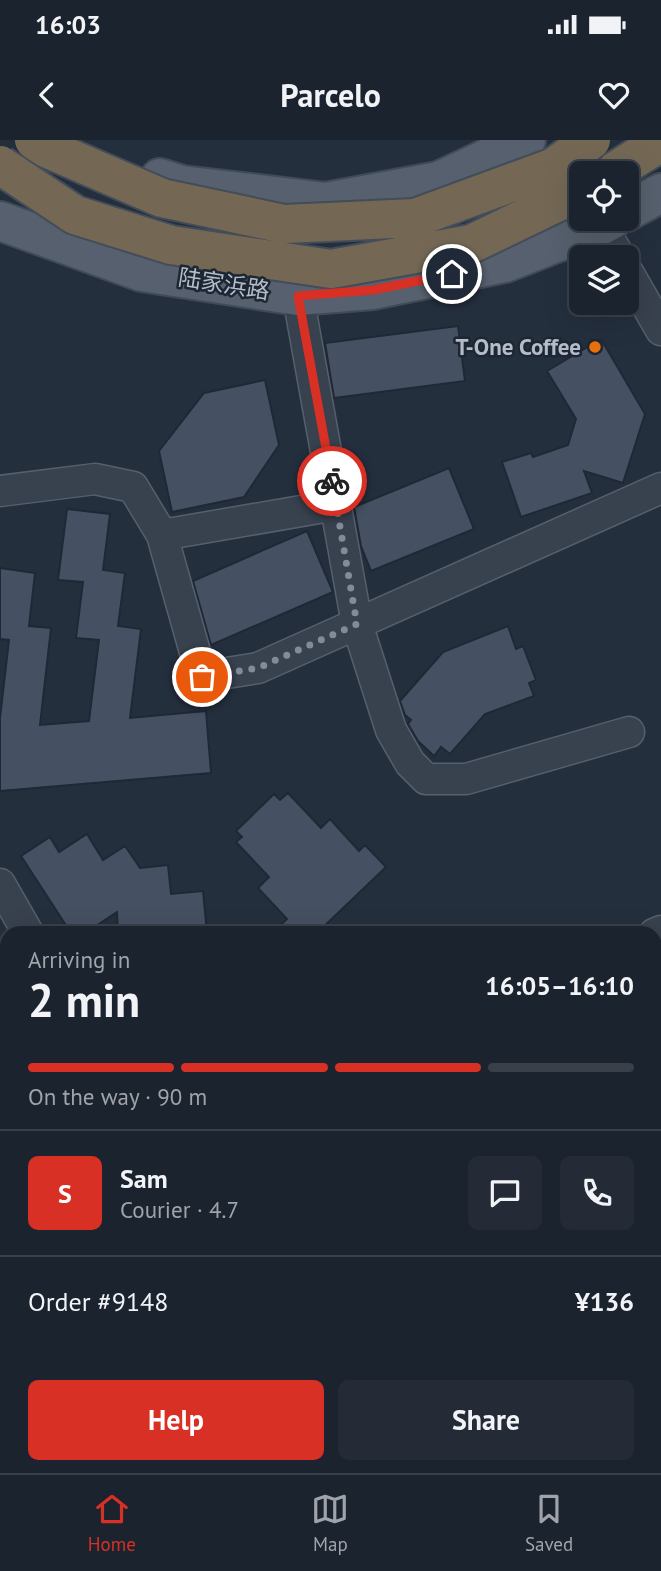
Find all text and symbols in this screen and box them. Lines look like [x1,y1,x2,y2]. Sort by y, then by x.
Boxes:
text: 16:03 [35,8,101,41]
text: Parcelo [280,74,381,116]
icon: back [28,76,66,114]
icon: heart [595,76,633,114]
map controls [569,161,639,315]
button: locate [569,161,639,231]
pin [422,244,482,304]
button: layers [569,245,639,315]
icon: home [433,255,471,293]
street label: 陆家浜路 [176,262,272,305]
place label: T-One Coffee [455,332,581,361]
marker: T-One Coffee [587,339,603,355]
courier [297,446,367,516]
icon: bike [313,462,351,500]
pin [172,647,232,707]
icon: bag [183,658,221,696]
text: Arriving in [28,945,130,974]
text: 16:05–16:10 [485,969,634,1002]
text: 2 min [28,970,140,1030]
text: On the way · 90 m [28,1082,207,1111]
button: chat [468,1156,542,1230]
button: phone [560,1156,634,1230]
text: Sam [120,1162,168,1195]
text: S [58,1177,72,1210]
text: Courier · 4.7 [120,1195,239,1224]
text: Order #9148 [28,1285,168,1318]
text: ¥136 [575,1285,634,1318]
button: Help [28,1380,324,1460]
button: Share [338,1380,634,1460]
tab: Home [88,1490,136,1556]
tab: Map [311,1490,349,1556]
tab: Saved [525,1490,573,1556]

